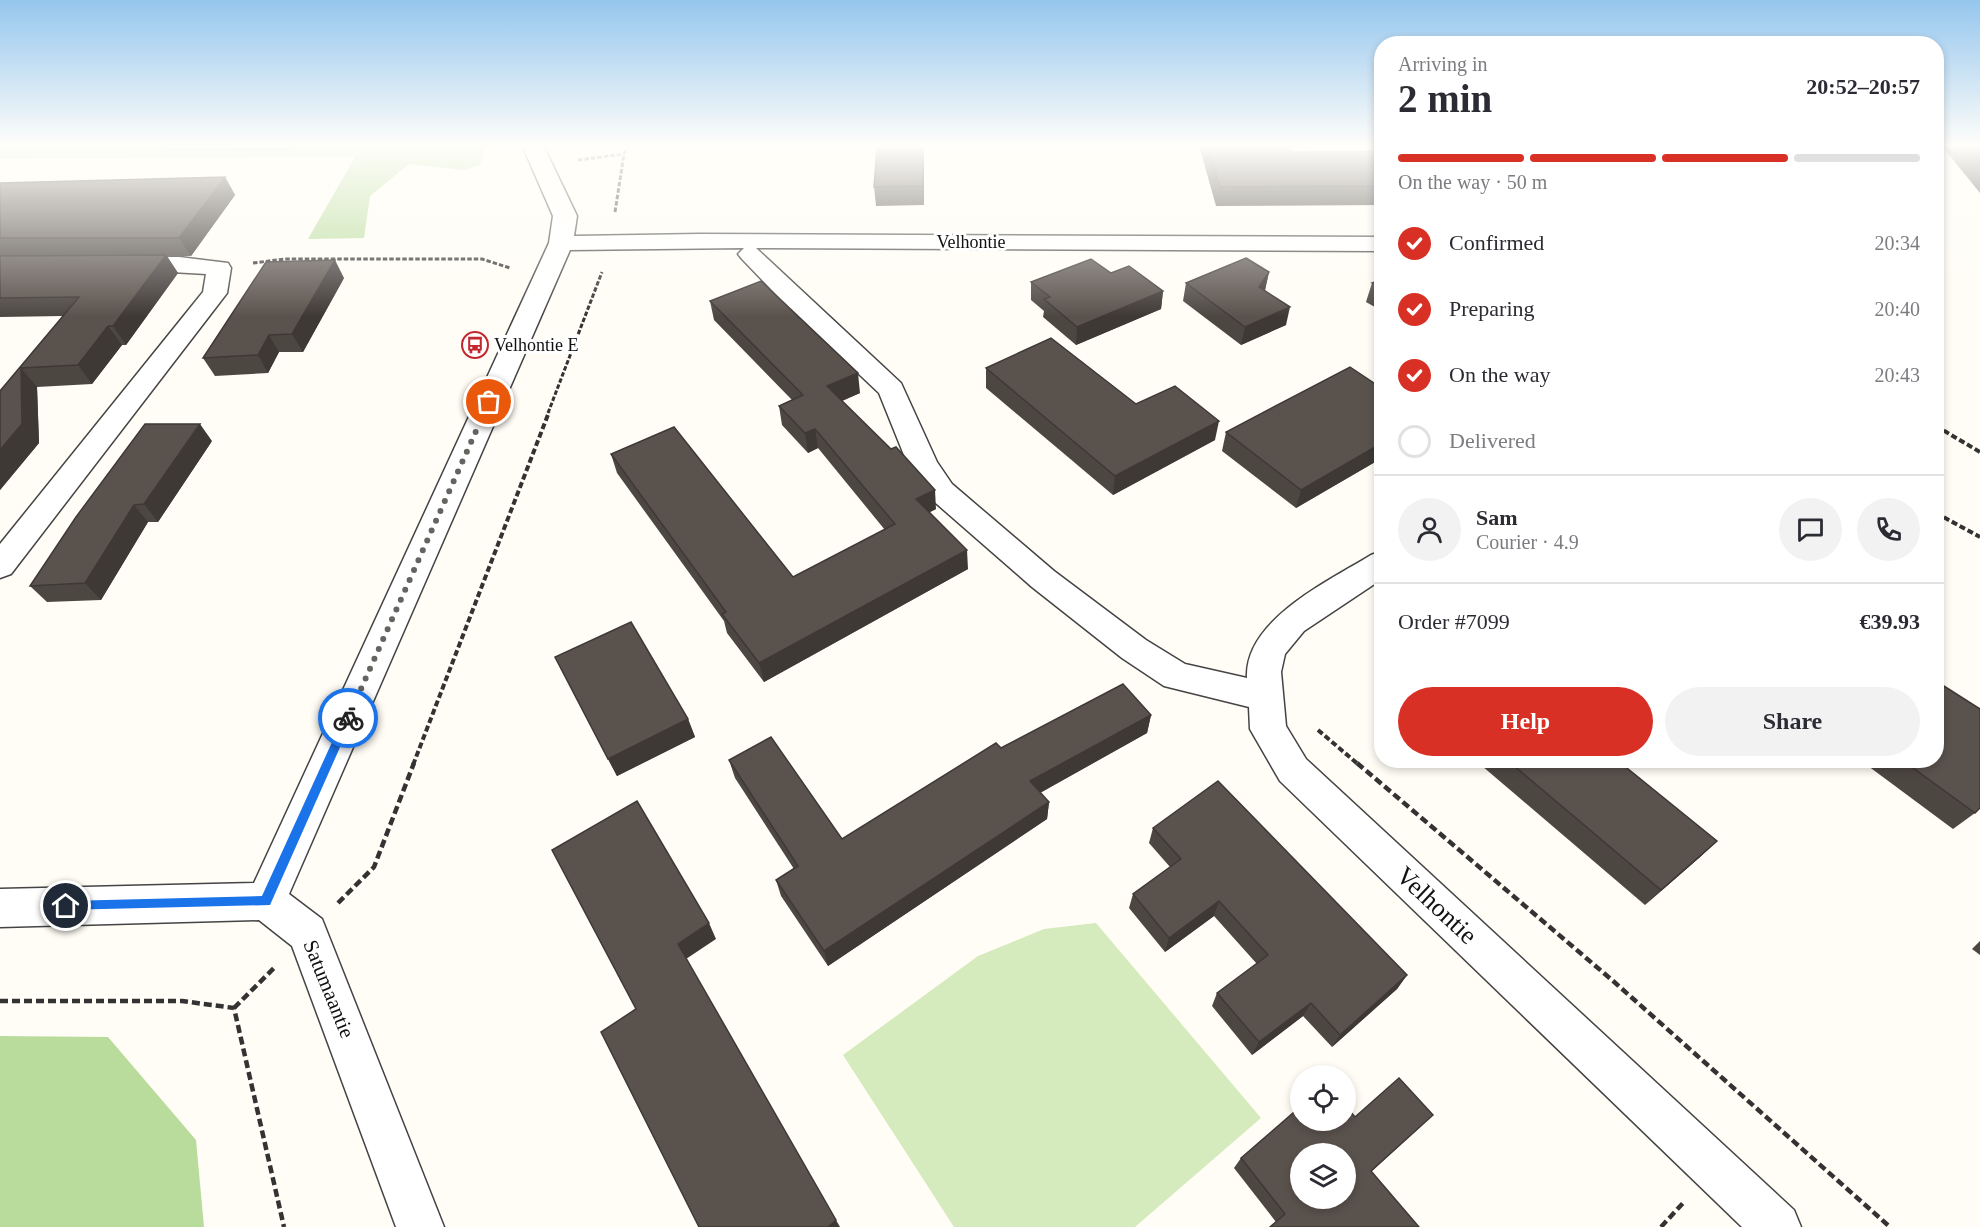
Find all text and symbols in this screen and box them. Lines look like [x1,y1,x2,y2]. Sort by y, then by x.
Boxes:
text: Arriving in [1398,53,1487,75]
text: 20:52–20:57 [1806,74,1920,99]
text: 2 min [1398,77,1492,120]
text: On the way · 50 m [1398,171,1547,193]
icon: check [1398,227,1431,260]
text: Confirmed [1449,230,1544,255]
street label: Velhontie [937,232,1006,252]
text: 20:34 [1874,232,1920,254]
icon: check [1398,293,1431,326]
text: Preparing [1449,296,1535,321]
text: 20:40 [1874,298,1920,320]
bus stop icon: Velhontie E [460,330,490,360]
place label: Velhontie E [494,335,578,355]
icon: check [1398,359,1431,392]
text: On the way [1449,362,1550,387]
text: 20:43 [1874,364,1920,386]
pin [463,376,514,427]
icon: bag [472,385,505,418]
text: Delivered [1449,428,1536,453]
button: person [1398,498,1461,561]
button: chat [1779,498,1842,561]
button: phone [1857,498,1920,561]
text: Sam [1476,505,1518,530]
text: Courier · 4.9 [1476,531,1579,553]
text: Order #7099 [1398,609,1510,634]
text: €39.93 [1860,609,1920,634]
button: Help [1398,687,1653,756]
button: Share [1665,687,1920,756]
courier [318,688,378,748]
icon: bike [332,702,365,735]
street label: Velhontie [1390,861,1483,950]
pin [40,880,91,931]
icon: home [49,889,82,922]
street label: Satumaantie [298,936,360,1042]
map controls [1290,1065,1356,1209]
button: locate [1290,1065,1356,1131]
button: layers [1290,1143,1356,1209]

